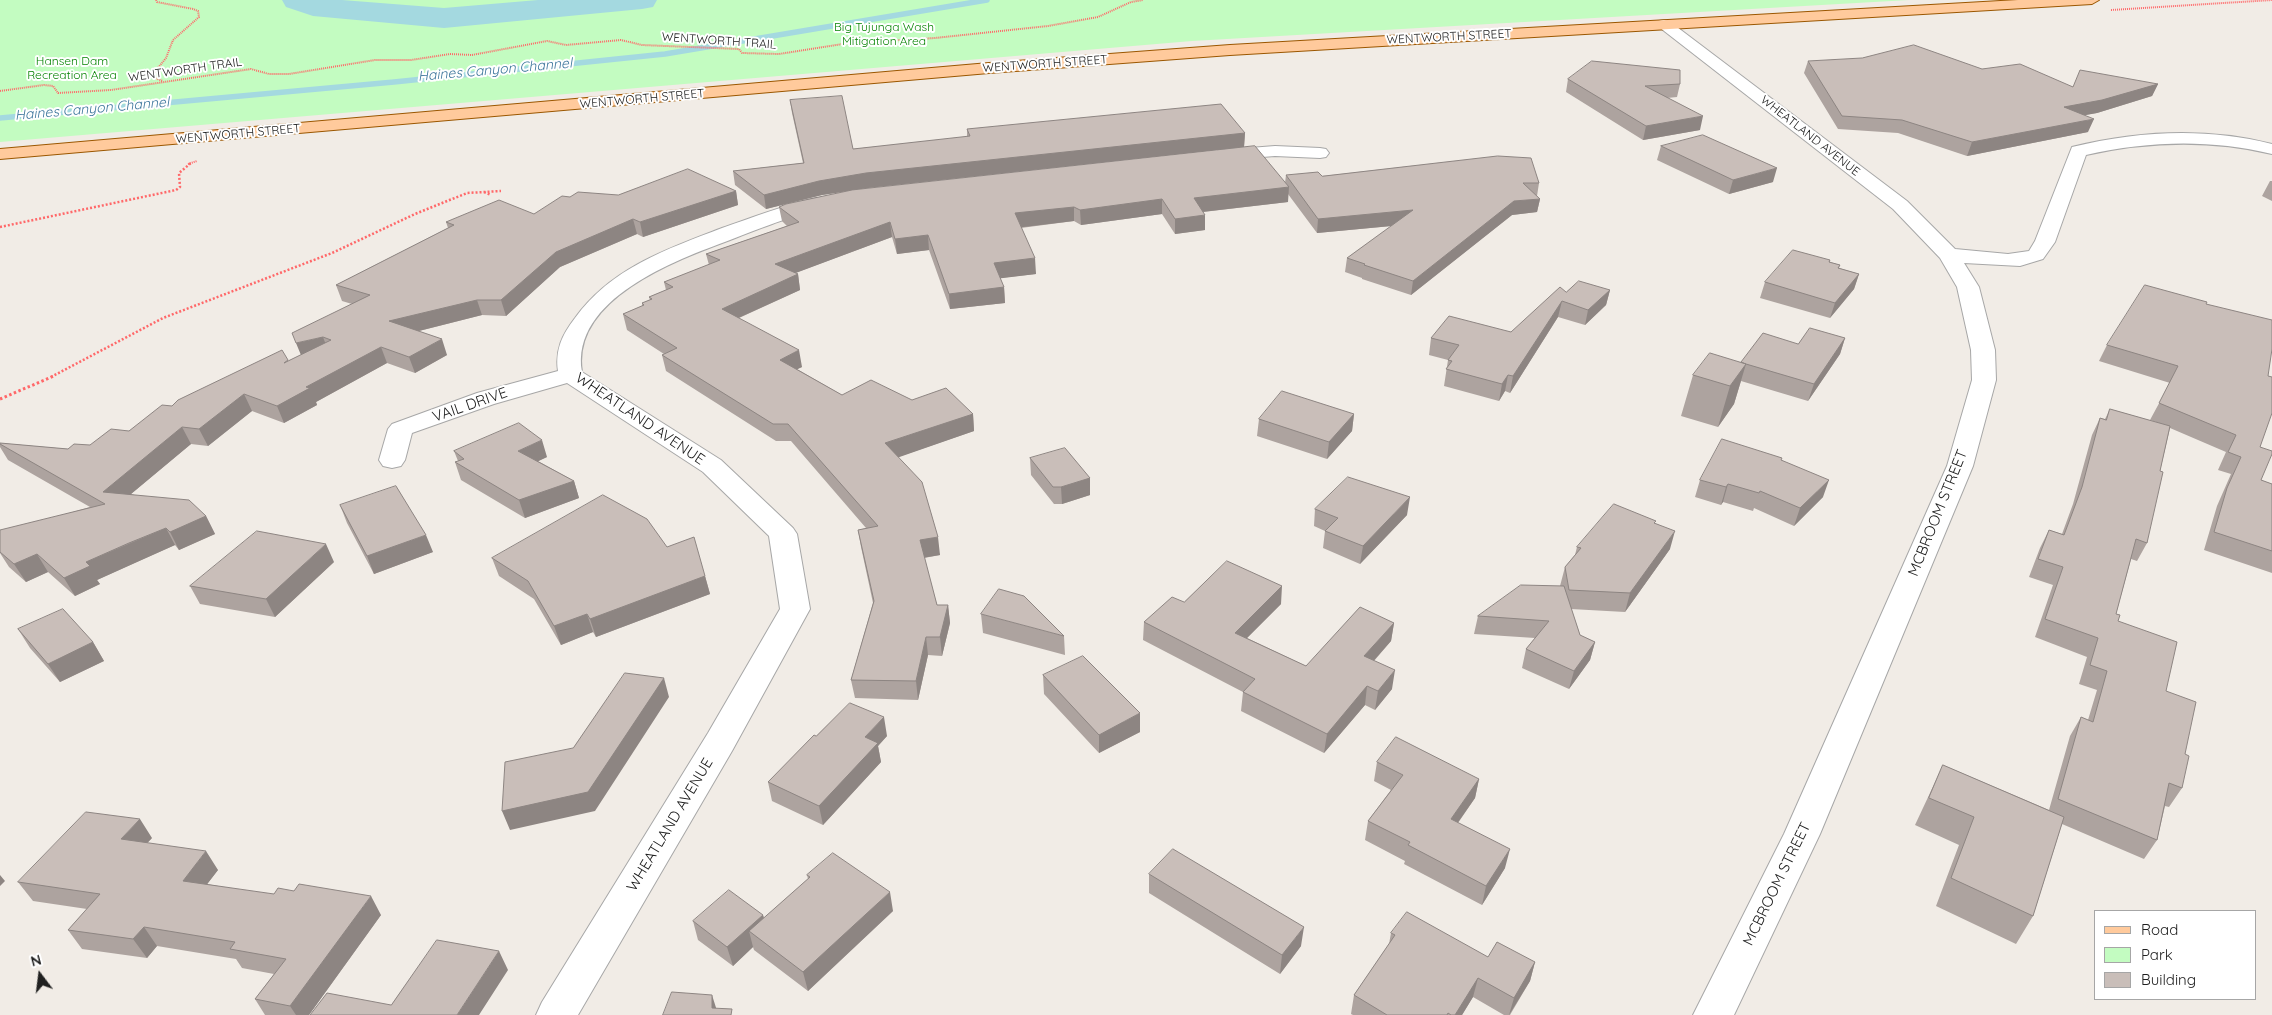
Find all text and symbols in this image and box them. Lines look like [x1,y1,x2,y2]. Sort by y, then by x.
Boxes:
park label: Big Tujunga Wash Mitigation Area [834,20,934,48]
street label: WENTWORTH STREET [1386,27,1512,47]
street label: WENTWORTH TRAIL [661,30,777,52]
street label: WENTWORTH STREET [982,52,1108,76]
park label: Hansen Dam Recreation Area [27,54,117,82]
street label: WENTWORTH TRAIL [127,55,243,85]
water label: Haines Canyon Channel [417,55,573,85]
street label: WENTWORTH STREET [579,86,705,112]
street label: WHEATLAND AVENUE [1758,93,1862,179]
water label: Haines Canyon Channel [14,94,170,124]
street label: WENTWORTH STREET [175,121,301,147]
street label: WHEATLAND AVENUE [572,369,708,469]
street label: VAIL DRIVE [430,384,510,426]
street label: MCBROOM STREET [1904,447,1972,579]
street label: WHEATLAND AVENUE [623,755,717,895]
street label: MCBROOM STREET [1739,819,1815,949]
legend [2094,910,2257,1000]
text: Road [2141,920,2178,939]
text: Park [2141,945,2173,964]
north arrow [15,950,65,1000]
text: N [29,950,43,971]
text: Building [2141,970,2196,989]

